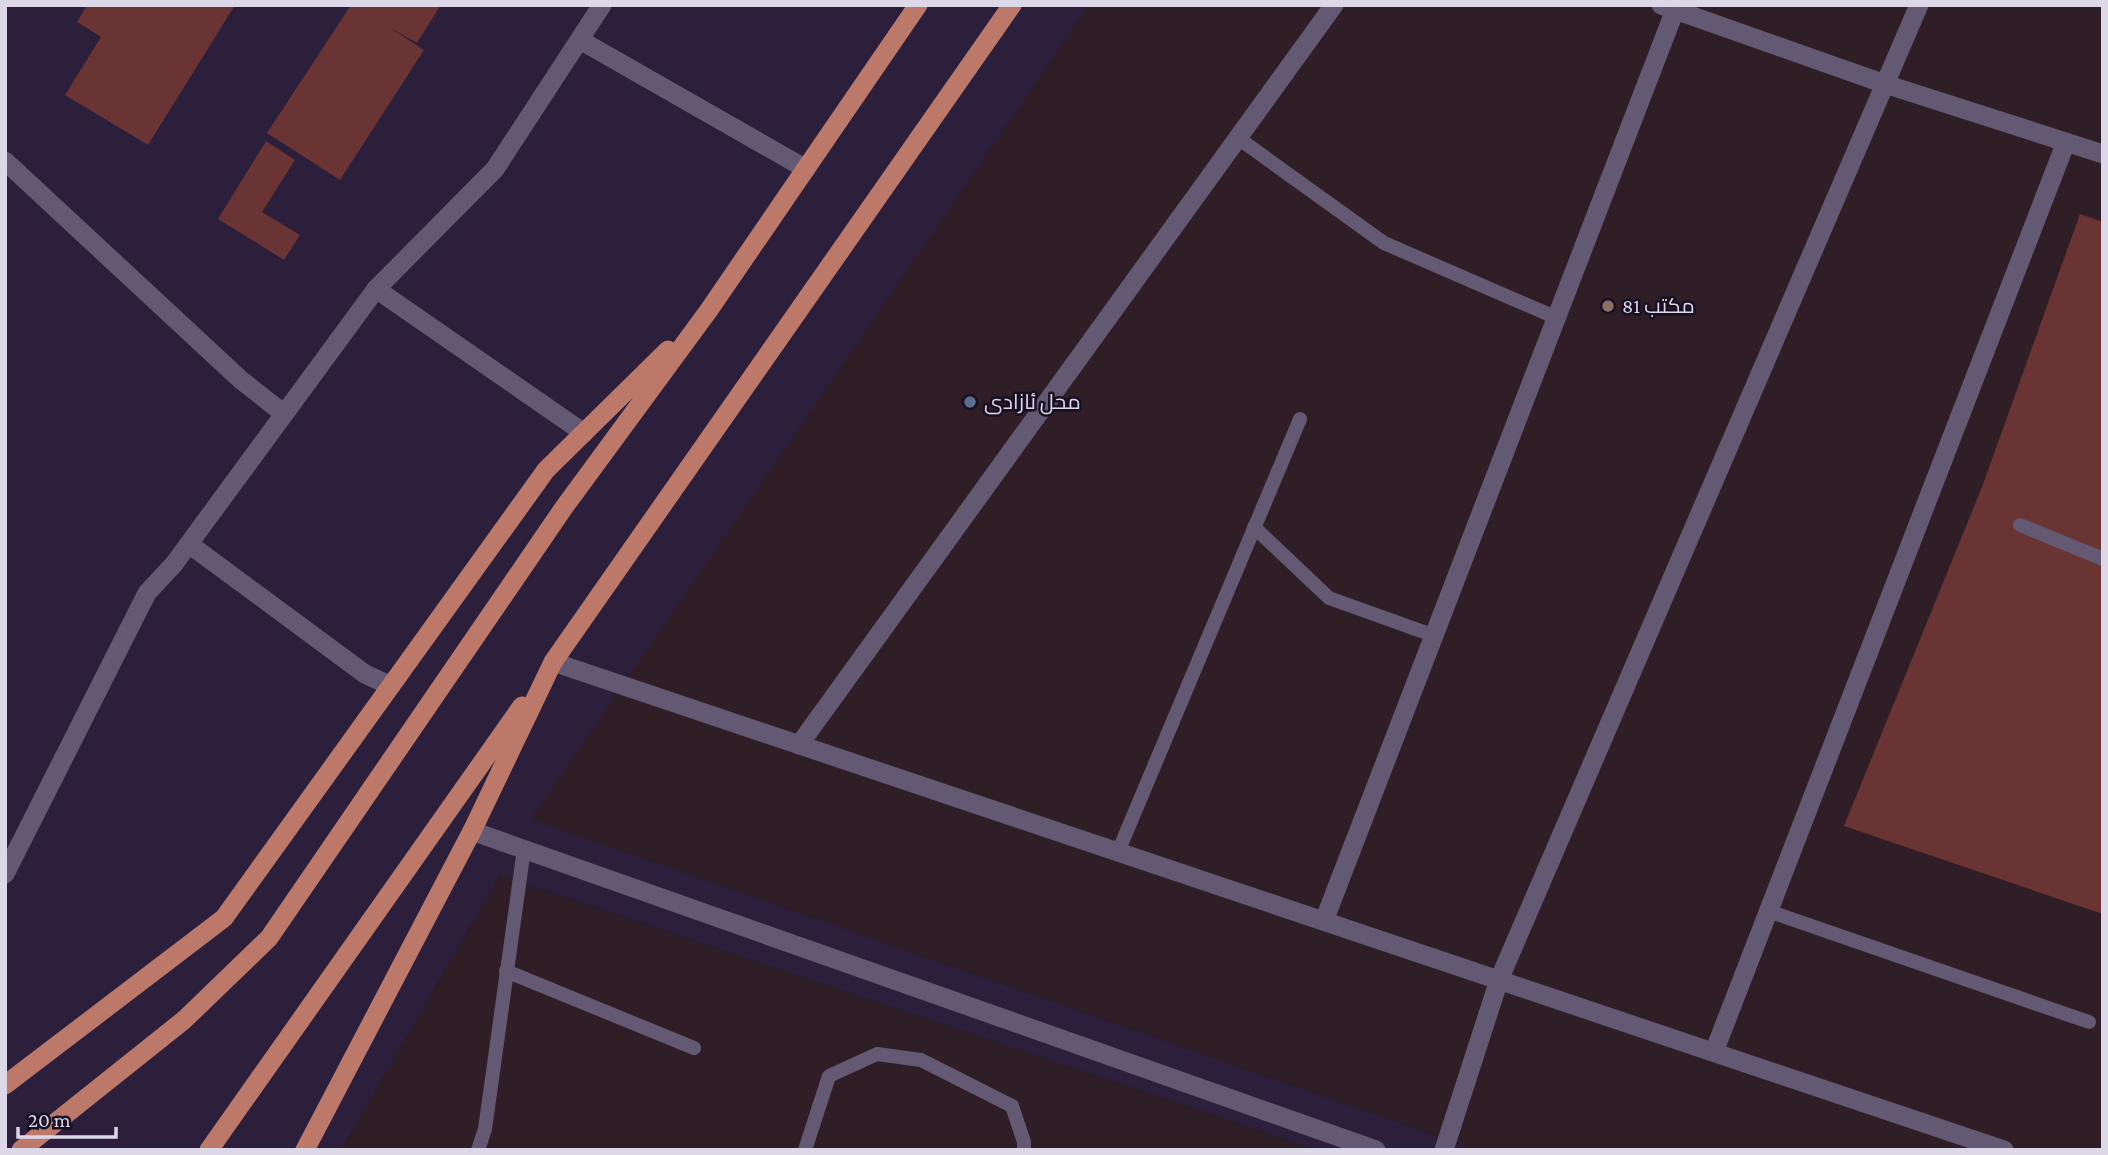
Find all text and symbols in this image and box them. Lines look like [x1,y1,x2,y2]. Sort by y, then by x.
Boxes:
place label: مكتب 81 [1622,294,1695,318]
marker: مكتب 81 [1600,298,1616,314]
place label: محل ئازادى [984,390,1081,415]
marker: محل ئازادى [962,394,978,410]
scale bar [18,1096,116,1140]
text: 20 m [28,1108,71,1132]

